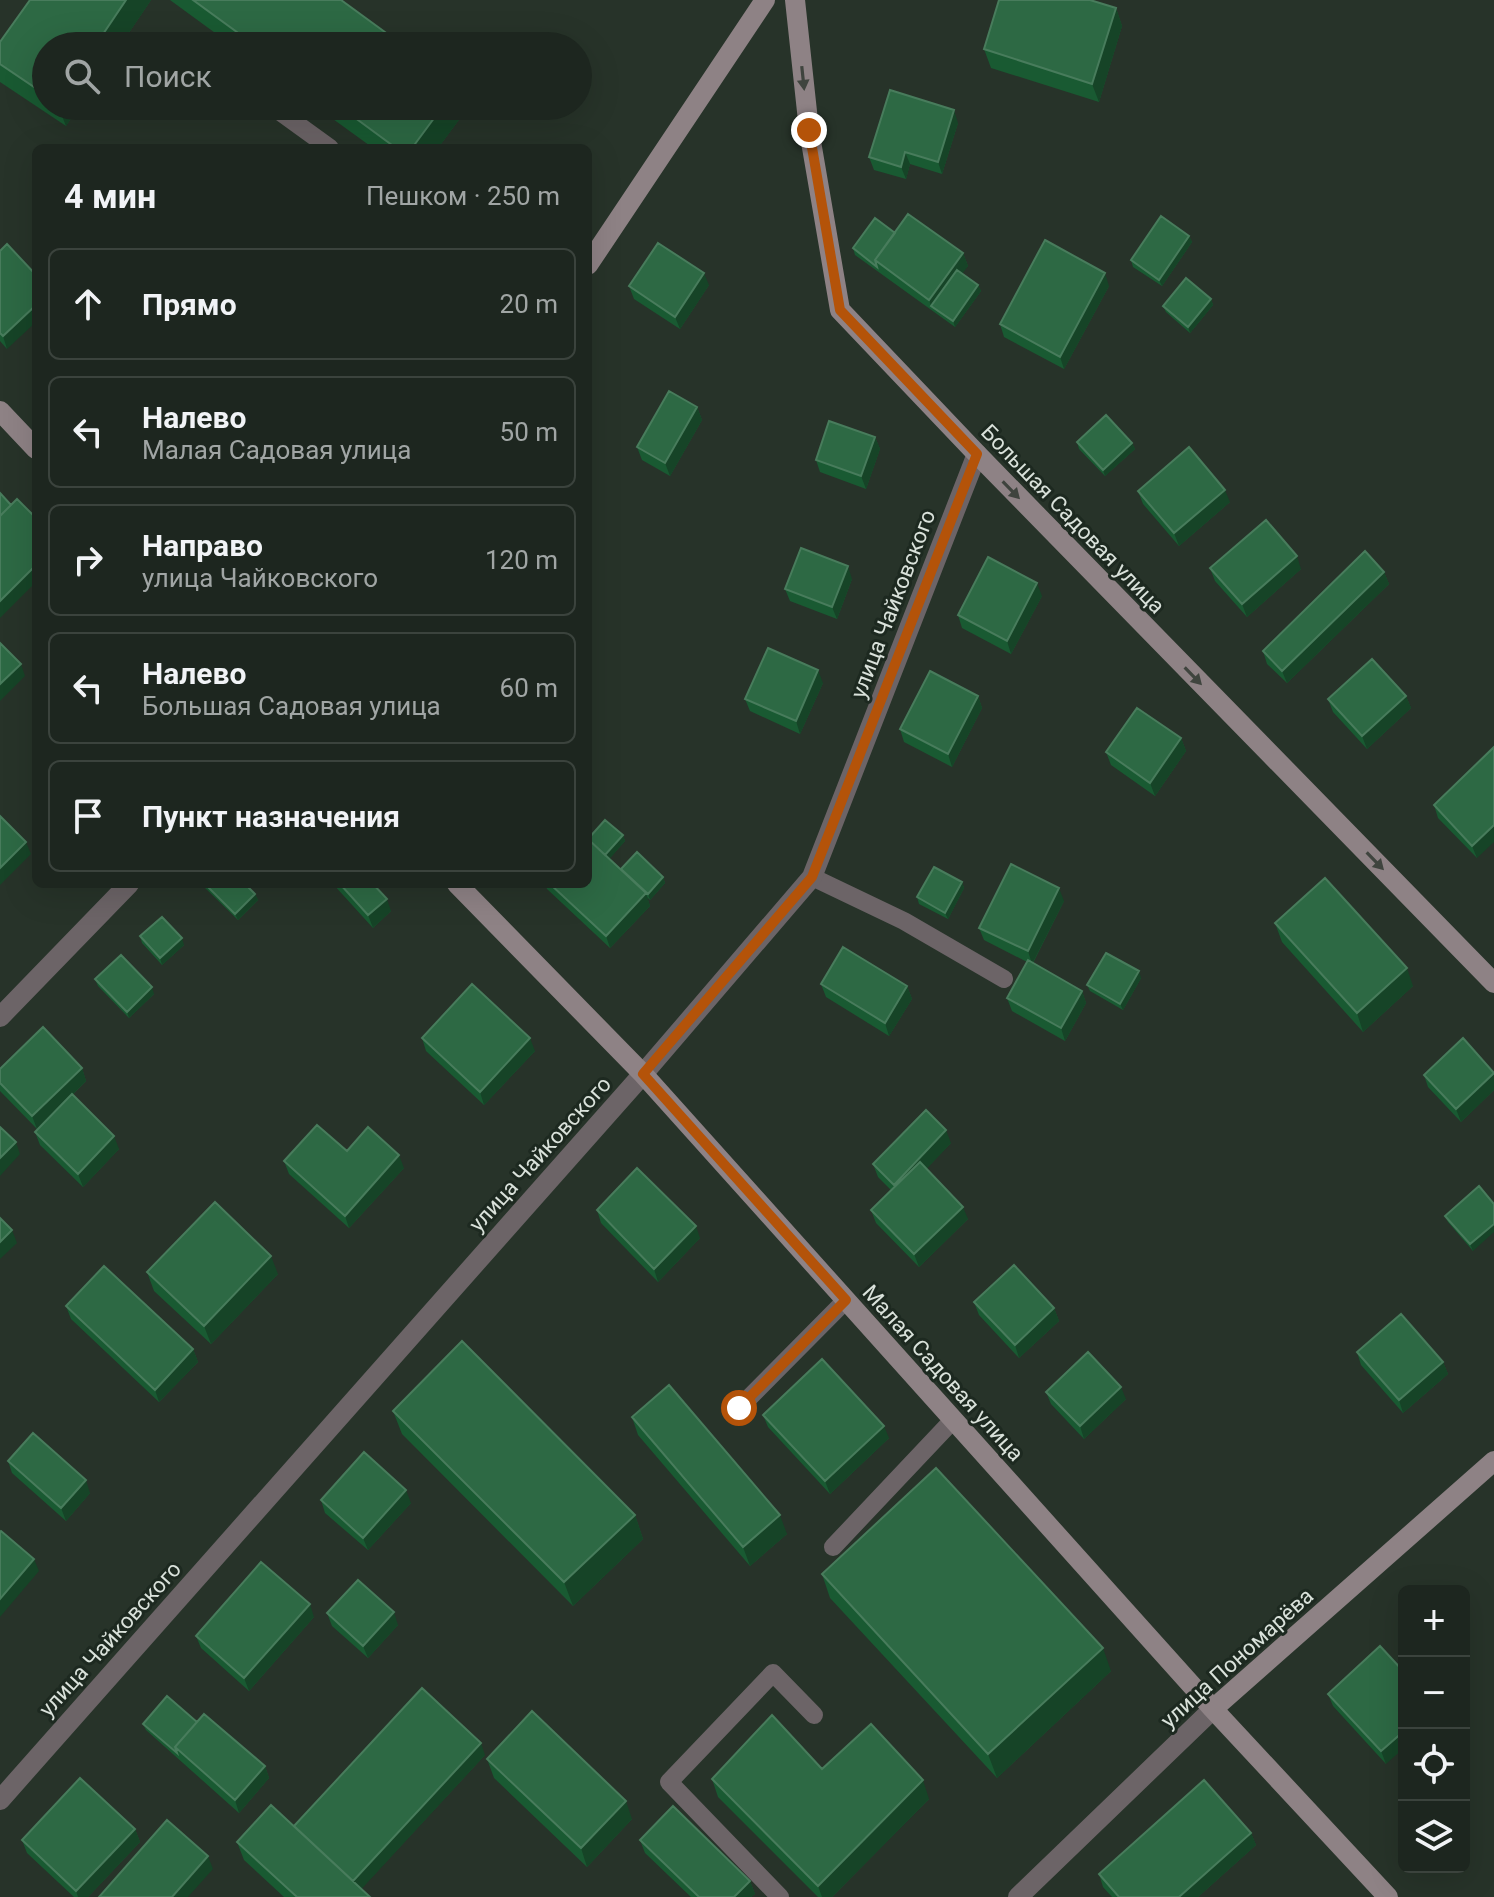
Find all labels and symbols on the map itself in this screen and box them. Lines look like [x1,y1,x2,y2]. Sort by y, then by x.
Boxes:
one-way arrow [797,65,810,90]
route end [791,112,827,148]
street label: Большая Садовая улица [976,419,1170,619]
one-way arrow [1002,480,1020,499]
street label: улица Чайковского [846,506,940,702]
one-way arrow [1184,666,1202,685]
one-way arrow [1365,851,1384,870]
street label: улица Чайковского [464,1071,616,1237]
street label: Малая Садовая улица [857,1280,1029,1466]
route start [721,1390,757,1426]
street label: улица Чайковского [34,1556,186,1722]
street label: улица Пономарёва [1156,1583,1318,1733]

